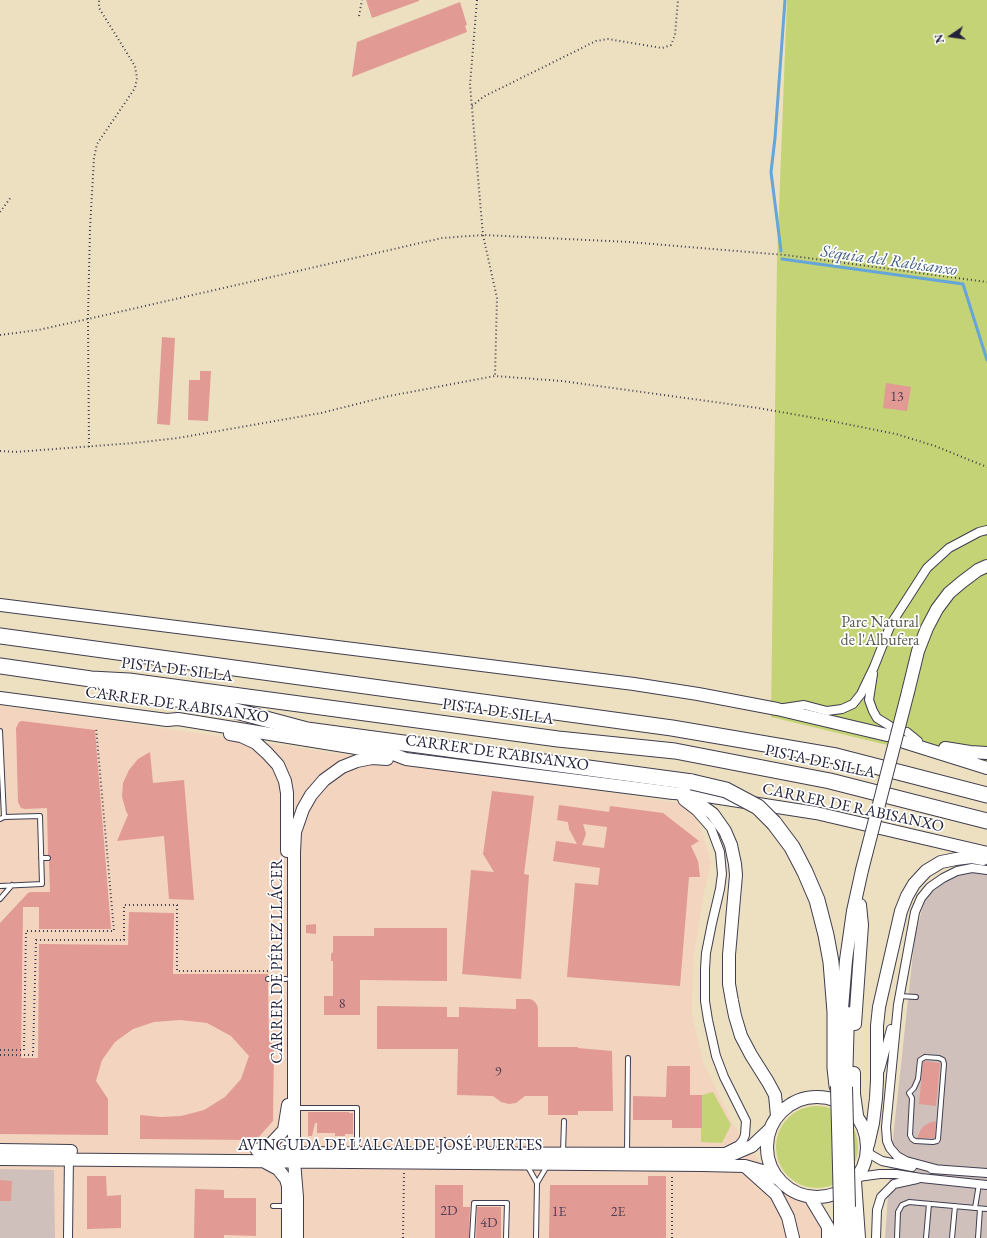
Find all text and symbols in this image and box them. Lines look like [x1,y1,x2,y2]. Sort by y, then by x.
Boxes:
north arrow [931,16,971,56]
text: N [931,33,947,45]
water label: Séquia del Rabisanxo [820,241,958,281]
house number: 13 [890,389,904,405]
park label: Parc Natural de l'Albufera [841,613,919,651]
street label: PISTA DE SILLA [120,654,234,686]
street label: CARRER DE RABISANXO [84,683,270,727]
street label: PISTA DE SILLA [441,695,555,729]
street label: CARRER DE RABISANXO [404,731,590,775]
street label: PISTA DE SILLA [763,741,877,783]
street label: CARRER DE RABISANXO [760,779,946,837]
street label: CARRER DE PÉREZ LLÁCER [268,858,288,1064]
house number: 8 [339,996,345,1012]
house number: 9 [495,1064,501,1080]
street label: AVINGUDA DE L'ALCALDE JOSÉ PUERTES [238,1136,542,1156]
house number: 2D [440,1203,458,1219]
house number: 1E [552,1204,566,1220]
house number: 2E [611,1204,625,1220]
house number: 4D [480,1215,498,1231]

